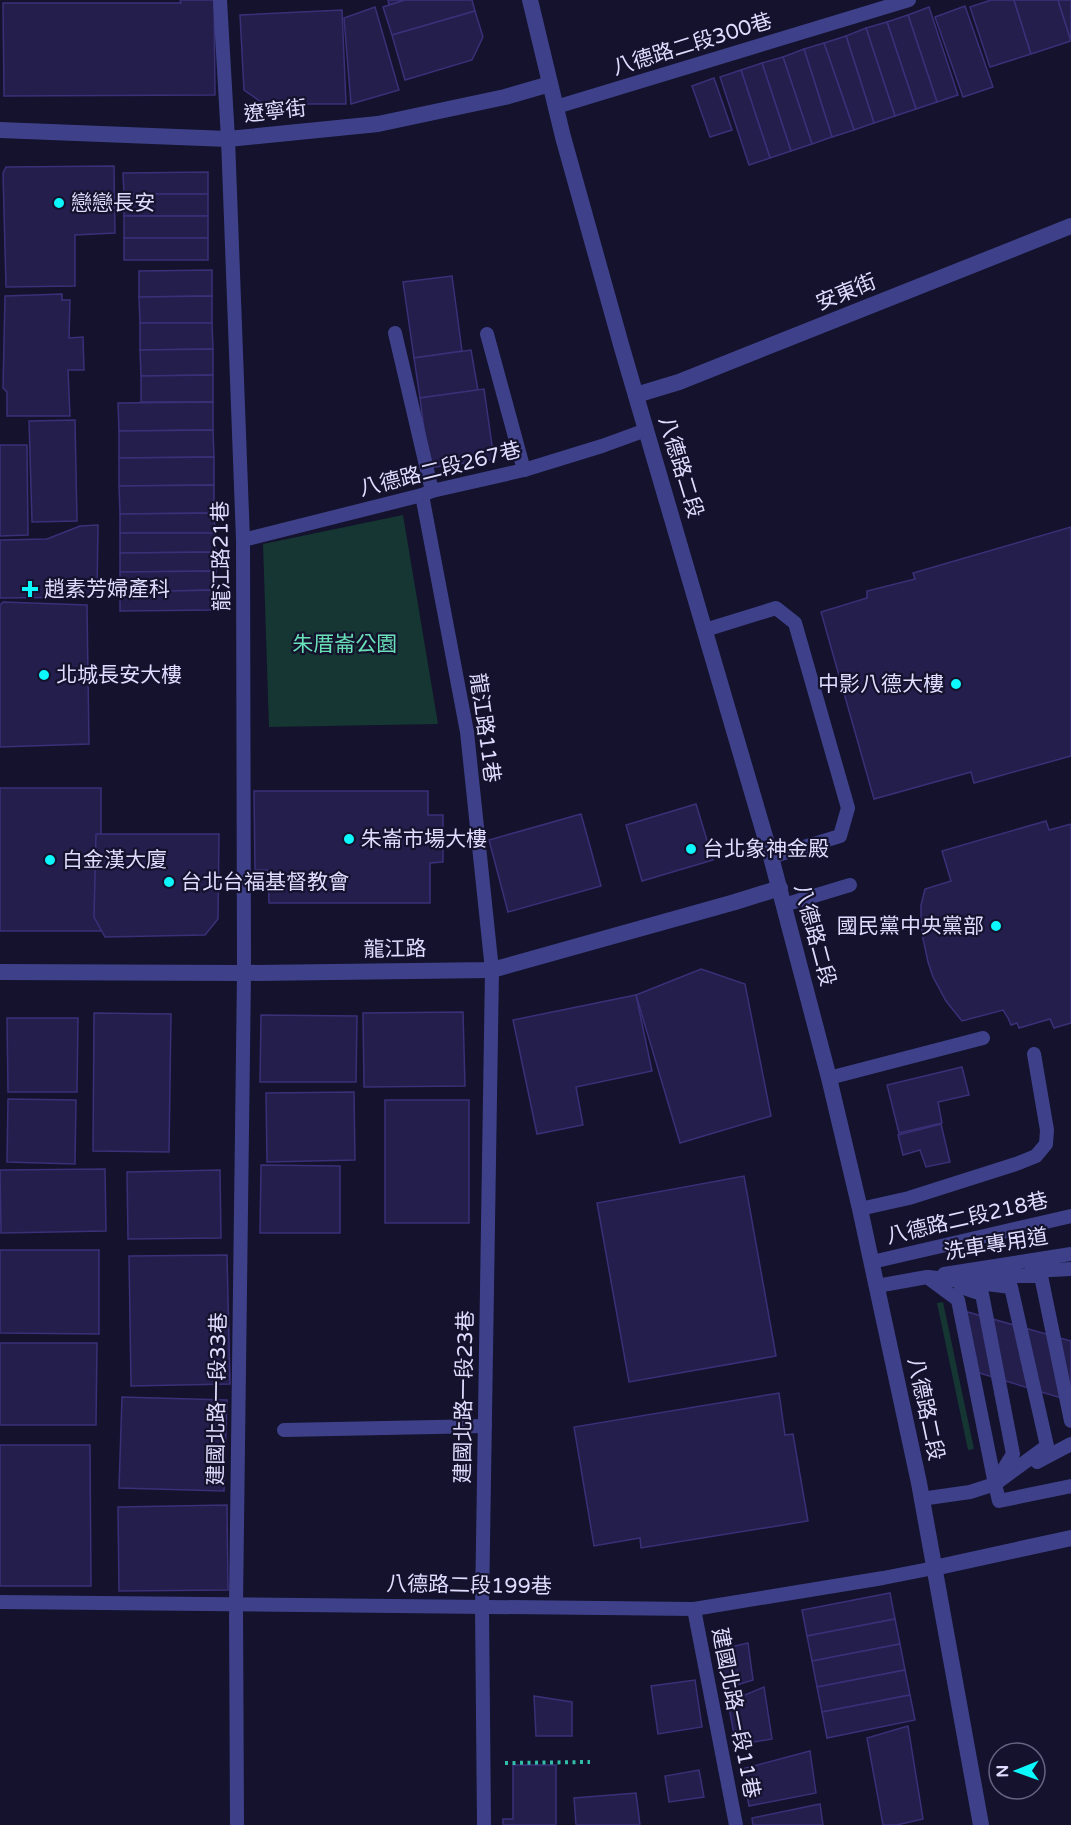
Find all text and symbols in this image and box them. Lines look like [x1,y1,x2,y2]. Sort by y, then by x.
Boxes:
street label: 八德路二段300巷 [609,8,775,81]
street label: 遼寧街 [242,96,308,127]
place label: 戀戀長安 [71,191,155,216]
marker: 戀戀長安 [52,196,66,210]
street label: 安東街 [812,269,880,316]
street label: 八德路二段 [653,413,708,521]
street label: 八德路二段267巷 [357,437,523,502]
street label: 龍江路21巷 [208,501,235,611]
place label: 趙素芳婦產科 [44,577,170,602]
marker: 趙素芳婦產科 [21,580,39,598]
park label: 朱厝崙公園 [293,632,398,657]
place label: 北城長安大樓 [56,663,182,688]
marker: 北城長安大樓 [37,668,51,682]
street label: 龍江路11巷 [464,672,505,784]
place label: 中影八德大樓 [818,672,944,697]
marker: 中影八德大樓 [949,677,963,691]
place label: 朱崙市場大樓 [361,827,487,852]
marker: 朱崙市場大樓 [342,832,356,846]
place label: 台北象神金殿 [703,837,829,862]
marker: 台北象神金殿 [684,842,698,856]
place label: 白金漢大廈 [62,848,167,873]
marker: 白金漢大廈 [43,853,57,867]
place label: 台北台福基督教會 [181,870,349,895]
marker: 台北台福基督教會 [162,875,176,889]
street label: 八德路二段 [789,881,840,989]
place label: 國民黨中央黨部 [837,914,984,939]
marker: 國民黨中央黨部 [989,919,1003,933]
street label: 龍江路 [363,936,427,963]
street label: 八德路二段218巷 [884,1188,1051,1249]
street label: 洗車專用道 [942,1224,1050,1265]
street label: 建國北路一段23巷 [450,1310,479,1484]
street label: 建國北路一段33巷 [203,1312,232,1486]
street label: 八德路二段 [902,1355,949,1463]
street label: 八德路二段199巷 [386,1572,552,1599]
street label: 建國北路一段11巷 [707,1626,764,1801]
north arrow [987,1741,1047,1801]
text: N [993,1765,1013,1778]

